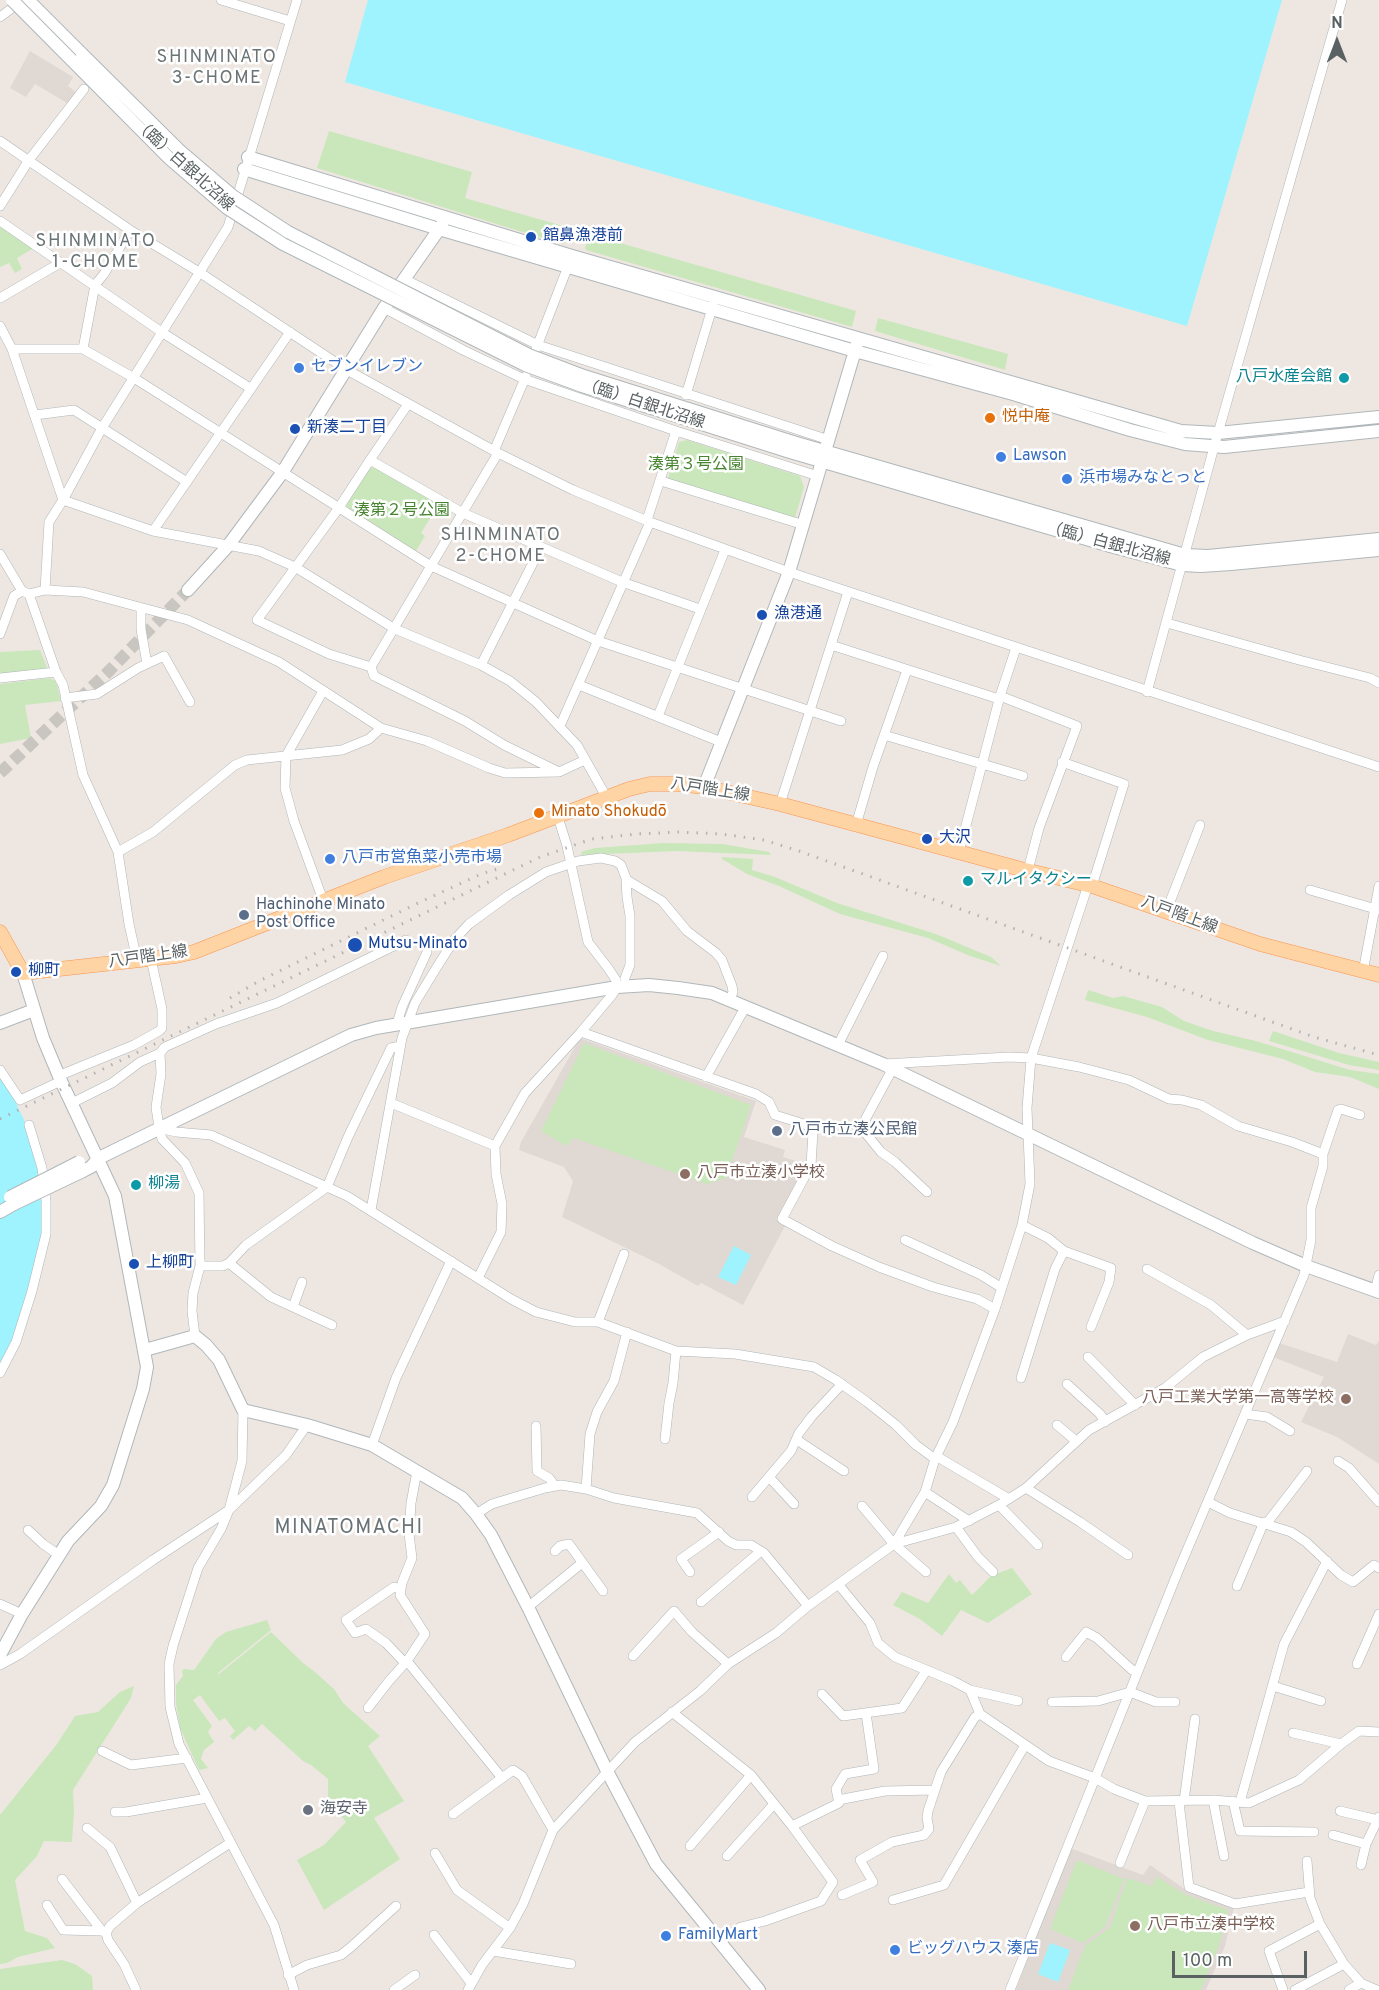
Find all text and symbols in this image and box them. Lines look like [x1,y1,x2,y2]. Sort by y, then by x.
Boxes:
north arrow [1307,12,1367,72]
text: N [1331,14,1343,34]
district label: SHINMINATO 3-CHOME [157,47,277,90]
street label: （臨）白銀北沼線 [129,116,237,216]
place label: 館鼻漁港前 [543,227,623,247]
marker: 館鼻漁港前 [524,230,538,244]
district label: SHINMINATO 1-CHOME [36,231,156,274]
place label: セブンイレブン [311,358,423,378]
marker: セブンイレブン [292,361,306,375]
place label: 八戸水産会館 [1236,368,1332,388]
marker: 八戸水産会館 [1337,371,1351,385]
street label: （臨）白銀北沼線 [579,376,707,434]
place label: 悦中庵 [1002,408,1050,428]
marker: 悦中庵 [983,411,997,425]
place label: 新湊二丁目 [307,419,387,439]
marker: 新湊二丁目 [288,422,302,436]
place label: Lawson [1013,447,1067,467]
marker: Lawson [994,450,1008,464]
park label: 湊第３号公園 [648,456,744,476]
place label: 浜市場みなとっと [1079,469,1207,489]
marker: 浜市場みなとっと [1060,472,1074,486]
park label: 湊第２号公園 [354,502,450,522]
street label: （臨）白銀北沼線 [1044,519,1172,571]
district label: SHINMINATO 2-CHOME [441,525,561,568]
place label: 漁港通 [774,605,822,625]
marker: 漁港通 [755,608,769,622]
street label: 八戸階上線 [669,775,751,807]
place label: Minato Shokudō [551,803,667,823]
marker: Minato Shokudō [532,806,546,820]
place label: 大沢 [939,829,971,849]
marker: 大沢 [920,832,934,846]
place label: 八戸市営魚菜小売市場 [342,849,502,869]
marker: 八戸市営魚菜小売市場 [323,852,337,866]
place label: マルイタクシー [980,871,1092,891]
marker: マルイタクシー [961,874,975,888]
street label: 八戸階上線 [1138,893,1220,939]
place label: Hachinohe Minato Post Office [256,896,385,934]
marker: Hachinohe Minato Post Office [237,908,251,922]
place label: Mutsu-Minato [368,935,467,955]
marker: Mutsu-Minato [346,936,364,954]
street label: 八戸階上線 [107,943,189,973]
place label: 柳町 [28,962,60,982]
marker: 柳町 [9,965,23,979]
place label: 八戸市立湊公民館 [789,1121,917,1141]
marker: 八戸市立湊公民館 [770,1124,784,1138]
place label: 八戸市立湊小学校 [697,1164,825,1184]
marker: 八戸市立湊小学校 [678,1167,692,1181]
place label: 柳湯 [148,1175,180,1195]
marker: 柳湯 [129,1178,143,1192]
place label: 上柳町 [146,1254,194,1274]
marker: 上柳町 [127,1257,141,1271]
place label: 八戸工業大学第一高等学校 [1142,1389,1334,1409]
marker: 八戸工業大学第一高等学校 [1339,1392,1353,1406]
district label: MINATOMACHI [274,1517,424,1541]
place label: 海安寺 [320,1800,368,1820]
marker: 海安寺 [301,1803,315,1817]
place label: 八戸市立湊中学校 [1147,1916,1275,1936]
marker: 八戸市立湊中学校 [1128,1919,1142,1933]
place label: FamilyMart [678,1926,758,1946]
marker: FamilyMart [659,1929,673,1943]
scale bar [1175,1939,1310,1977]
place label: ビッグハウス 湊店 [907,1940,1039,1960]
marker: ビッグハウス 湊店 [888,1943,902,1957]
text: 100 m [1183,1950,1232,1973]

